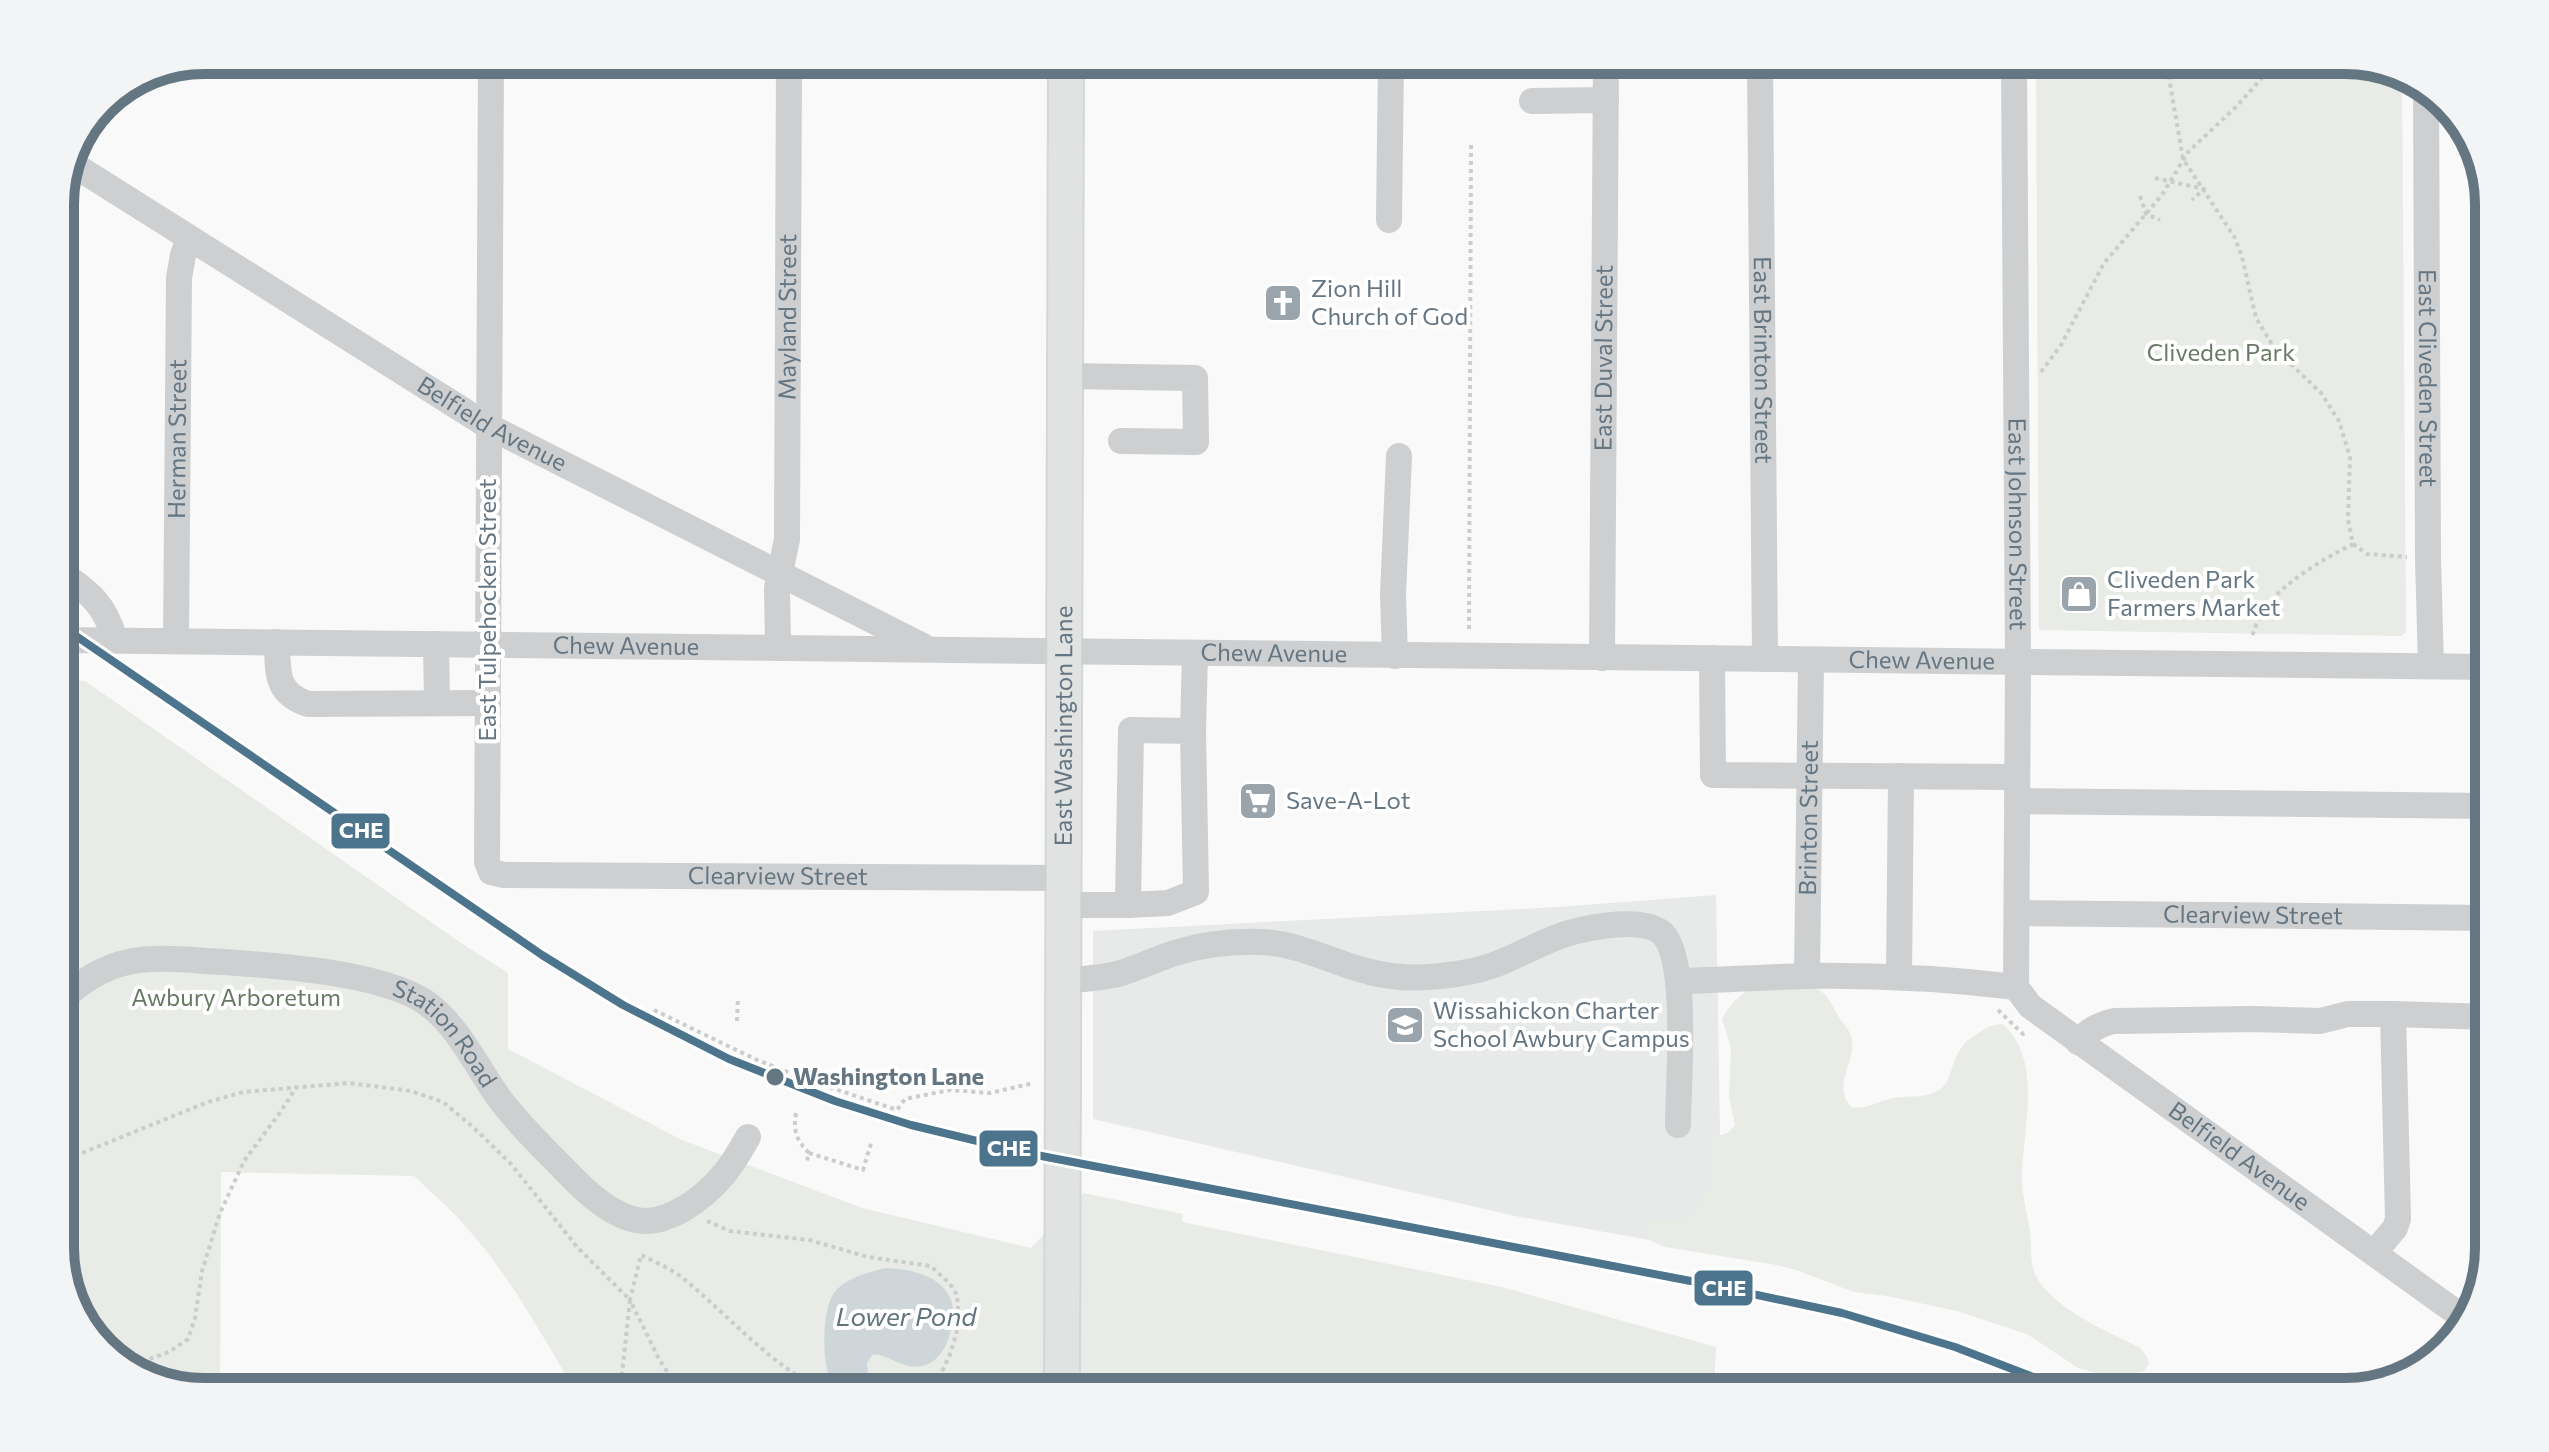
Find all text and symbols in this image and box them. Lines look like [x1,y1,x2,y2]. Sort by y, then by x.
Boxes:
street label: Mayland Street [772,234,801,400]
street label: East Brinton Street [1749,256,1779,464]
street label: East Duval Street [1587,265,1618,451]
street label: East Cliveden Street [2414,269,2444,487]
place label: Zion Hill Church of God [1311,273,1468,330]
church icon: Zion Hill Church of God [1262,282,1304,324]
park label: Cliveden Park [2147,337,2295,366]
street label: Herman Street [161,359,191,519]
street label: Belfield Avenue [413,369,572,477]
street label: East Johnson Street [2003,418,2034,630]
street label: East Tulpehocken Street [472,478,501,742]
place label: Cliveden Park Farmers Market [2107,564,2281,621]
shop icon: Cliveden Park Farmers Market [2058,573,2100,615]
street label: East Washington Lane [1048,606,1077,846]
street label: Chew Avenue [553,629,699,660]
street label: Chew Avenue [1201,637,1347,667]
street label: Chew Avenue [1849,644,1995,675]
street label: Brinton Street [1792,740,1823,896]
supermarket icon: Save-A-Lot [1237,780,1279,822]
place label: Save-A-Lot [1286,785,1411,814]
line badge: CHE [330,812,391,850]
text: CHE [339,816,383,843]
street label: Clearview Street [688,860,868,890]
street label: Clearview Street [2163,899,2343,929]
street label: Station Road [389,972,504,1092]
park label: Awbury Arboretum [131,982,341,1011]
place label: Wissahickon Charter School Awbury Campus [1433,995,1690,1052]
school or university icon: Wissahickon Charter School Awbury Campus [1384,1004,1426,1046]
place label: Washington Lane [793,1061,984,1090]
marker: Washington Lane [764,1066,786,1088]
street label: Belfield Avenue [2163,1094,2316,1216]
line badge: CHE [978,1129,1039,1168]
text: CHE [987,1134,1031,1161]
line badge: CHE [1693,1269,1754,1307]
text: CHE [1702,1274,1746,1301]
water label: Lower Pond [836,1300,977,1331]

